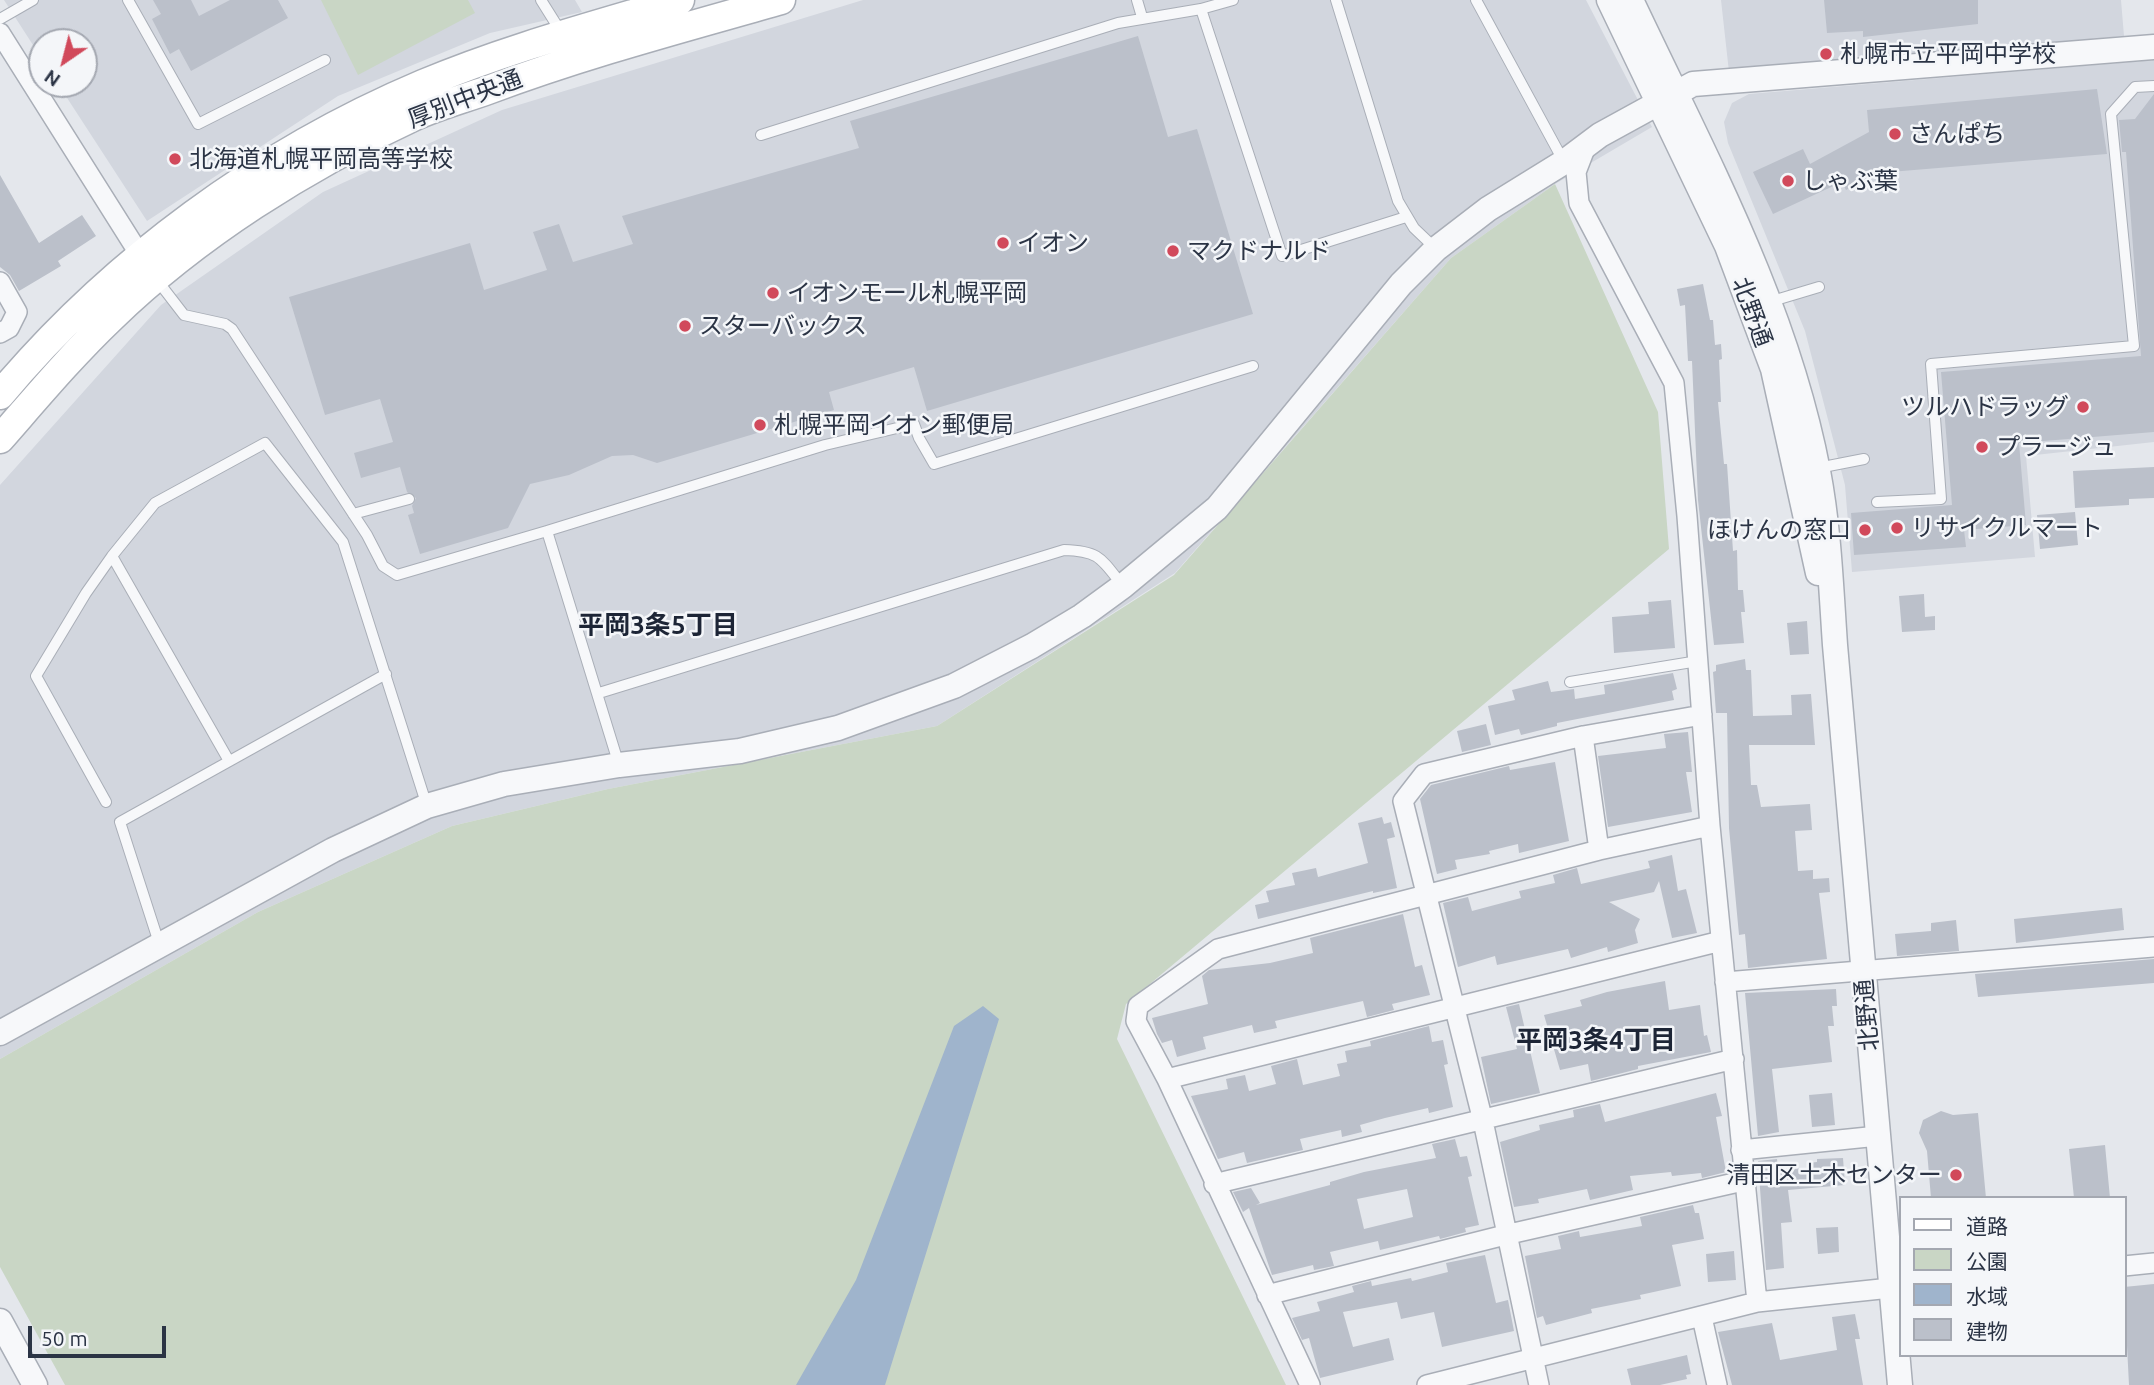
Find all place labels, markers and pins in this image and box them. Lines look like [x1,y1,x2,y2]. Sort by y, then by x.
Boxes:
place label: 札幌市立平岡中学校 [1840,40,2056,68]
marker: 札幌市立平岡中学校 [1818,46,1834,62]
place label: さんぱち [1909,120,2005,148]
marker: さんぱち [1887,126,1903,142]
place label: 北海道札幌平岡高等学校 [189,145,453,173]
marker: 北海道札幌平岡高等学校 [167,151,183,167]
place label: しゃぶ葉 [1802,167,1898,195]
marker: しゃぶ葉 [1780,173,1796,189]
place label: イオン [1017,229,1089,257]
marker: イオン [995,235,1011,251]
place label: マクドナルド [1187,237,1331,265]
marker: マクドナルド [1165,243,1181,259]
place label: イオンモール札幌平岡 [787,279,1027,307]
marker: イオンモール札幌平岡 [765,285,781,301]
place label: スターバックス [699,312,867,340]
marker: スターバックス [677,318,693,334]
place label: ツルハドラッグ [1901,393,2069,421]
marker: ツルハドラッグ [2075,399,2091,415]
place label: 札幌平岡イオン郵便局 [774,411,1014,439]
marker: 札幌平岡イオン郵便局 [752,417,768,433]
place label: プラージュ [1996,433,2116,461]
marker: プラージュ [1974,439,1990,455]
place label: リサイクルマート [1911,514,2103,542]
place label: ほけんの窓口 [1707,516,1851,544]
marker: リサイクルマート [1889,520,1905,536]
marker: ほけんの窓口 [1857,522,1873,538]
place label: 清田区土木センター [1726,1161,1942,1189]
marker: 清田区土木センター [1948,1167,1964,1183]

